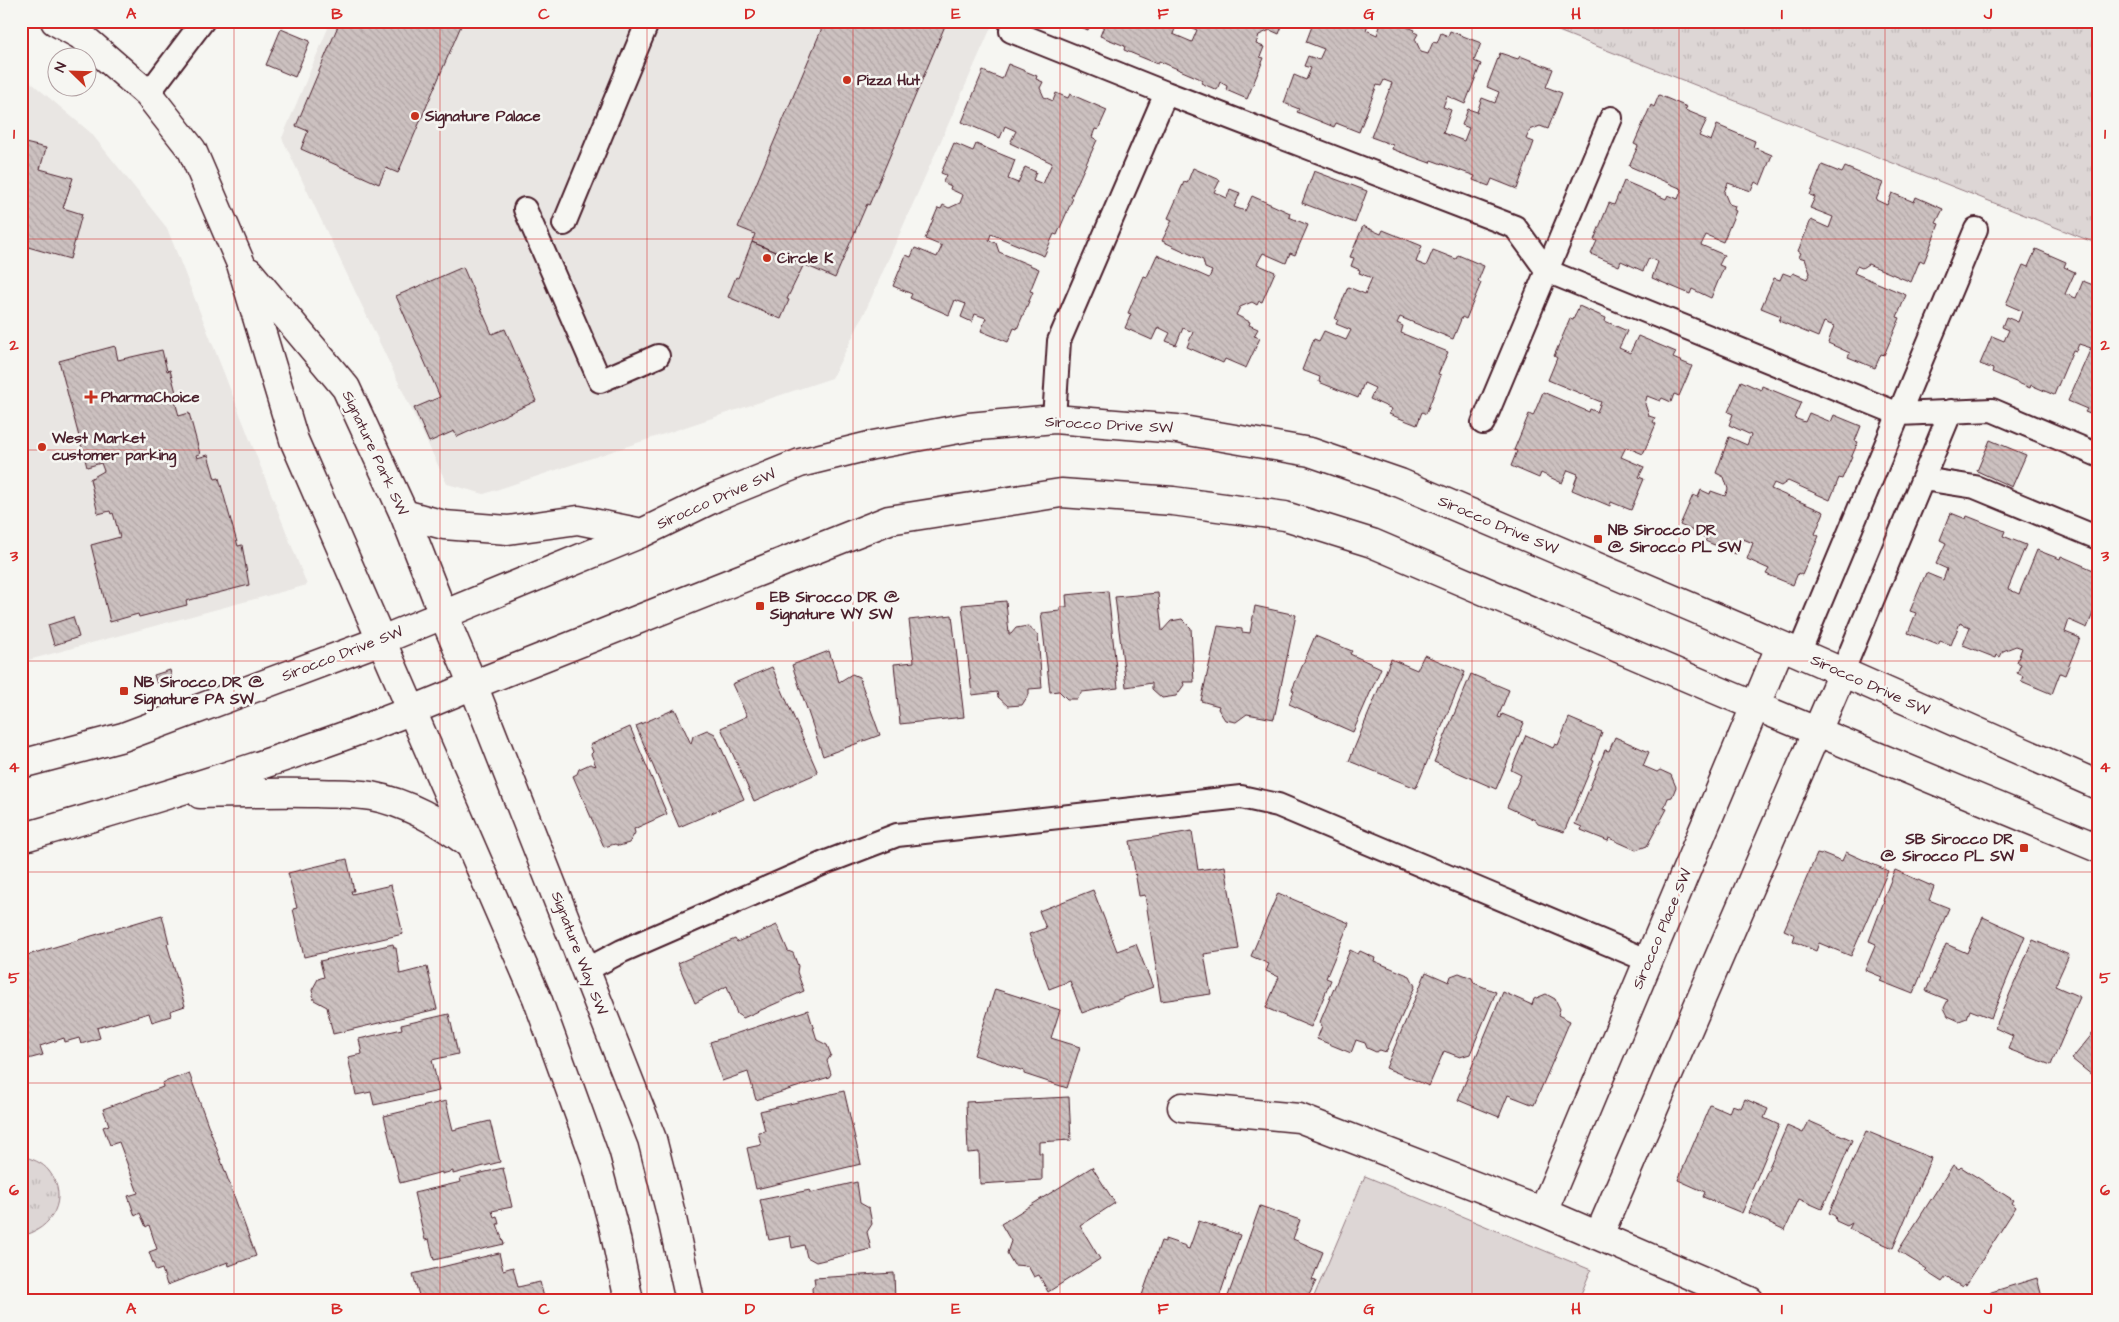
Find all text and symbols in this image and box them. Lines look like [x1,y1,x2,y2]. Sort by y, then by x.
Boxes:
text: A [126,3,137,25]
text: B [331,3,343,25]
text: C [538,3,550,25]
text: D [745,3,756,25]
text: E [951,3,961,25]
text: F [1157,3,1169,25]
text: G [1363,3,1375,25]
text: H [1571,3,1581,25]
text: I [1781,3,1783,25]
text: J [1983,3,1993,25]
north arrow [48,48,98,98]
text: N [50,59,72,75]
place label: Pizza Hut [857,70,921,91]
marker: Pizza Hut [841,74,853,86]
place label: Signature Palace [424,106,541,129]
marker: Signature Palace [409,110,421,122]
text: 1 [13,123,16,145]
text: 1 [2104,123,2107,145]
place label: Circle K [777,248,834,269]
marker: Circle K [761,252,773,264]
text: 2 [8,334,19,356]
text: 2 [2099,334,2110,356]
place label: PharmaChoice [101,387,200,408]
street label: Signature Park SW [336,387,413,519]
marker: PharmaChoice [85,391,97,403]
street label: Sirocco Drive SW [1045,411,1173,439]
place label: West Market customer parking [51,428,176,468]
marker: West Market customer parking [36,441,48,453]
street label: Sirocco Drive SW [653,463,779,535]
street label: Sirocco Drive SW [1435,490,1561,560]
place label: NB Sirocco DR @ Sirocco PL SW [1608,520,1742,558]
marker: NB Sirocco DR @ Sirocco PL SW [1592,533,1604,545]
text: 3 [9,545,19,567]
text: 3 [2100,545,2110,567]
place label: EB Sirocco DR @ Signature WY SW [769,587,900,627]
marker: EB Sirocco DR @ Signature WY SW [754,600,766,612]
street label: Sirocco Drive SW [279,621,405,687]
street label: Sirocco Drive SW [1807,649,1933,721]
place label: NB Sirocco DR @ Signature PA SW [133,672,265,712]
marker: NB Sirocco DR @ Signature PA SW [118,685,130,697]
text: 4 [9,756,20,778]
text: 4 [2100,756,2111,778]
place label: SB Sirocco DR @ Sirocco PL SW [1881,829,2015,867]
marker: SB Sirocco DR @ Sirocco PL SW [2018,842,2030,854]
street label: Sirocco Place SW [1627,866,1697,992]
street label: Signature Way SW [545,888,612,1018]
text: 5 [8,967,20,989]
text: 5 [2099,967,2111,989]
text: 6 [9,1179,19,1201]
text: 6 [2100,1179,2110,1201]
text: A [126,1298,137,1320]
text: B [331,1298,343,1320]
text: C [538,1298,550,1320]
text: D [745,1298,756,1320]
text: E [951,1298,961,1320]
text: F [1157,1298,1169,1320]
text: G [1363,1298,1375,1320]
text: H [1571,1298,1581,1320]
text: I [1781,1298,1783,1320]
text: J [1983,1298,1993,1320]

